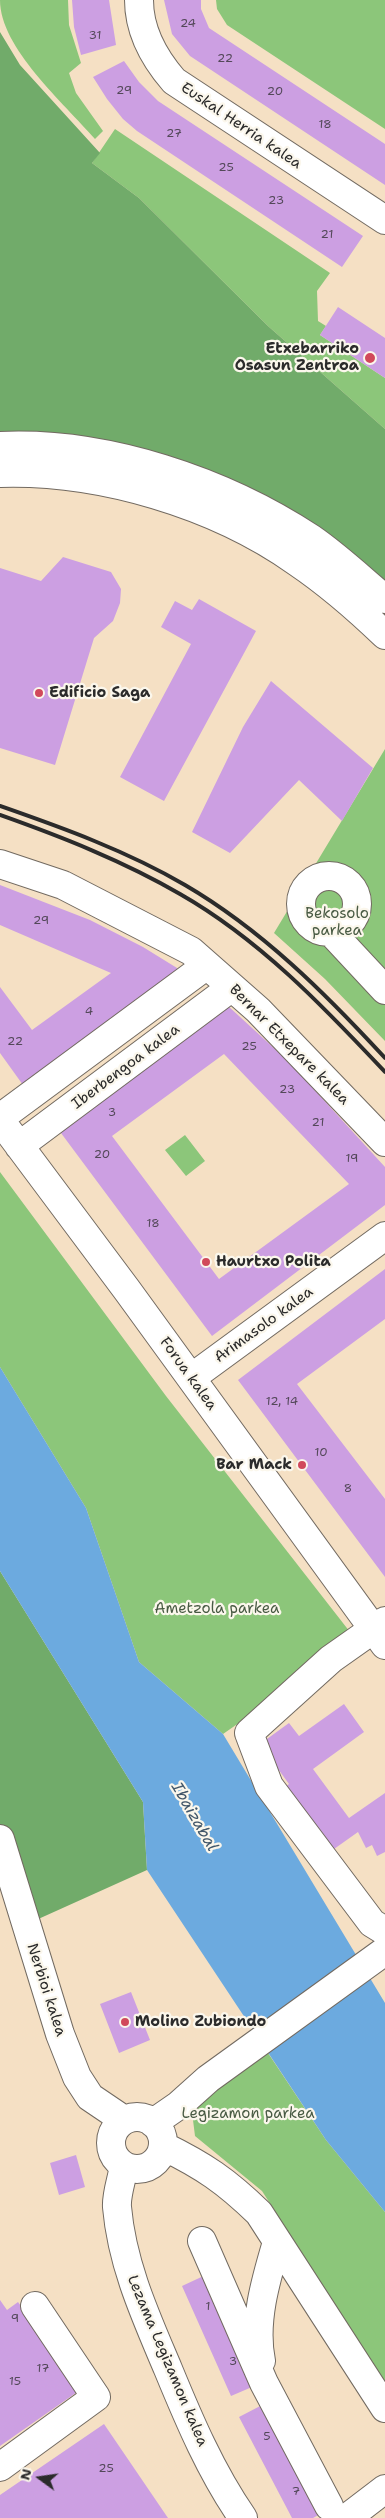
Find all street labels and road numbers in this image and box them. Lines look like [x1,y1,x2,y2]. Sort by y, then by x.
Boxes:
street label: Euskal Herria kalea [177,79,305,173]
street label: Bernar Etxepare kalea [225,981,353,1109]
street label: Iberbengoa kalea [69,1021,183,1113]
street label: Arimasolo kalea [211,1283,317,1367]
street label: Forua kalea [155,1334,221,1414]
street label: Nerbioi kalea [23,1941,69,2039]
street label: Lezama Legizamon kalea [123,2273,211,2449]

